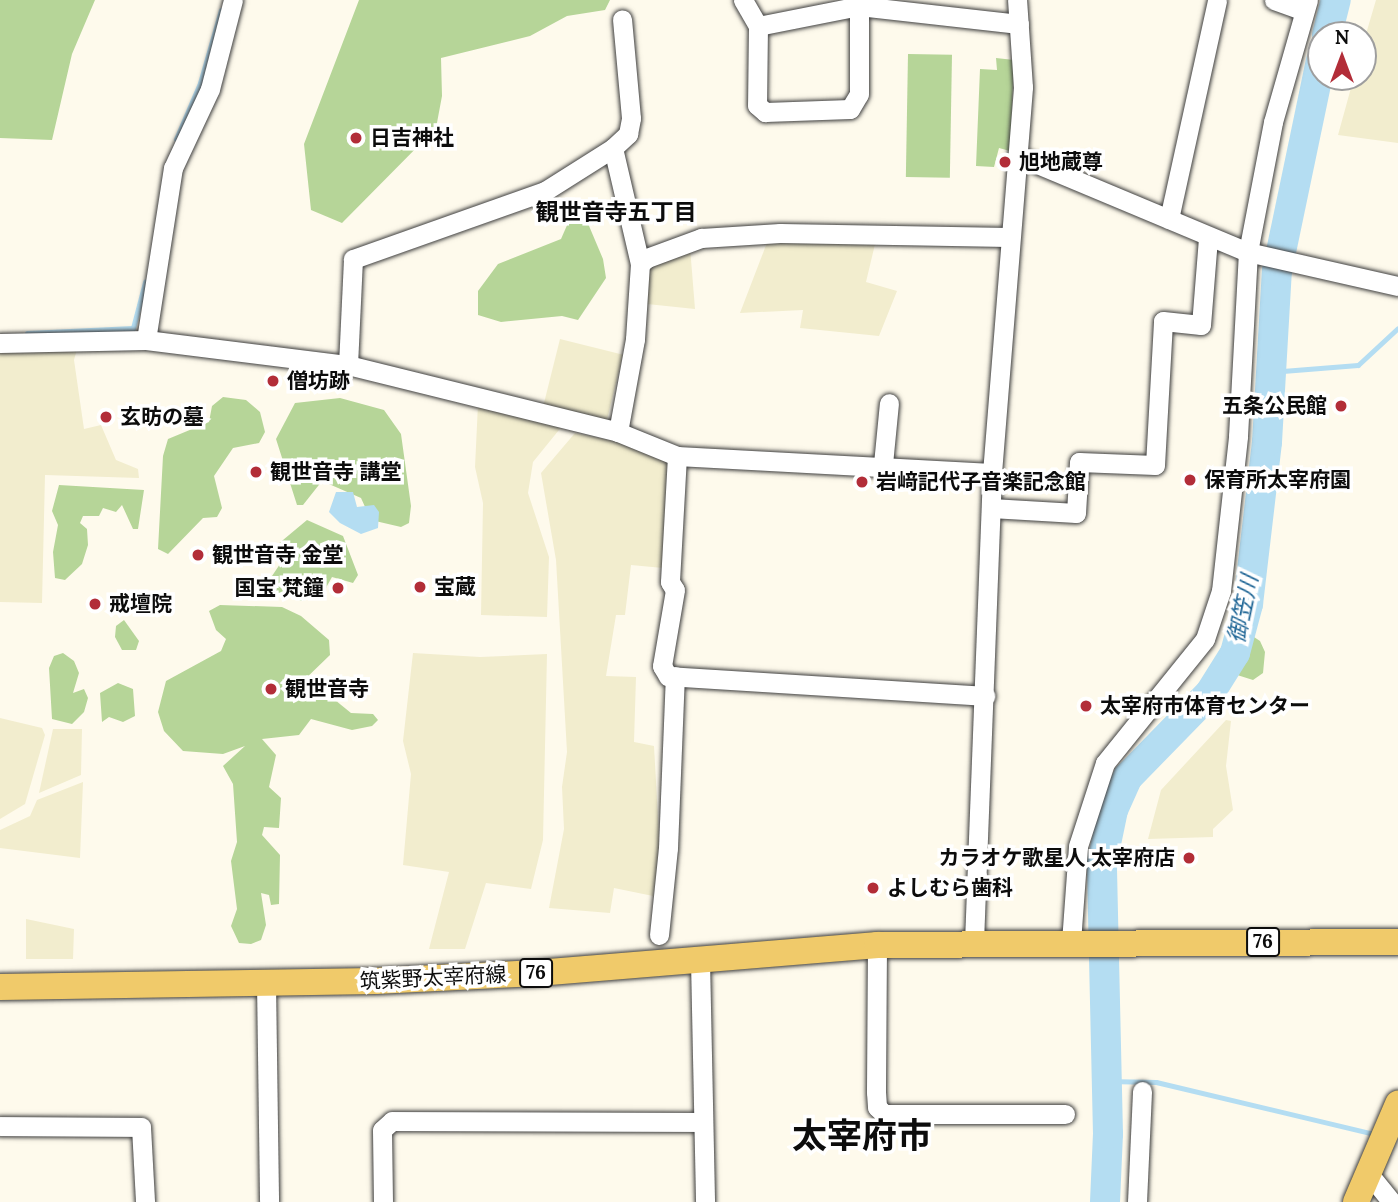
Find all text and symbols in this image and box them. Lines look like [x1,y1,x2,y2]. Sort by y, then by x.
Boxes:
north arrow [1307,21,1377,91]
text: N [1335,25,1349,49]
place label: 日吉神社 [370,125,454,151]
marker: 日吉神社 [348,130,364,146]
place label: 旭地蔵尊 [1019,149,1103,175]
marker: 旭地蔵尊 [997,154,1013,170]
district label: 観世音寺五丁目 [536,198,696,226]
place label: 僧坊跡 [287,368,350,394]
marker: 僧坊跡 [265,373,281,389]
place label: 五条公民館 [1222,393,1327,419]
marker: 五条公民館 [1333,398,1349,414]
place label: 玄昉の墓 [120,404,204,430]
marker: 玄昉の墓 [98,409,114,425]
place label: 観世音寺 講堂 [270,459,402,485]
marker: 観世音寺 講堂 [248,464,264,480]
place label: 保育所太宰府園 [1204,467,1351,493]
place label: 岩﨑記代子音楽記念館 [876,469,1086,495]
marker: 保育所太宰府園 [1182,472,1198,488]
marker: 岩﨑記代子音楽記念館 [854,474,870,490]
place label: 観世音寺 金堂 [212,542,344,568]
marker: 観世音寺 金堂 [190,547,206,563]
water label: 御笠川 [1222,572,1264,646]
place label: 宝蔵 [434,574,476,600]
place label: 国宝 梵鐘 [234,575,324,601]
marker: 宝蔵 [412,579,428,595]
marker: 国宝 梵鐘 [330,580,346,596]
place label: 戒壇院 [109,591,172,617]
marker: 戒壇院 [87,596,103,612]
place label: 観世音寺 [285,676,369,702]
marker: 観世音寺 [263,681,279,697]
place label: 太宰府市体育センター [1100,693,1310,719]
marker: 太宰府市体育センター [1078,698,1094,714]
place label: カラオケ歌星人 太宰府店 [938,845,1175,871]
marker: カラオケ歌星人 太宰府店 [1181,850,1197,866]
place label: よしむら歯科 [887,875,1013,901]
marker: よしむら歯科 [865,880,881,896]
road number: 76 [1246,926,1280,958]
road number: 76 [518,958,554,988]
street label: 筑紫野太宰府線 [359,962,507,994]
district label: 太宰府市 [792,1115,932,1157]

